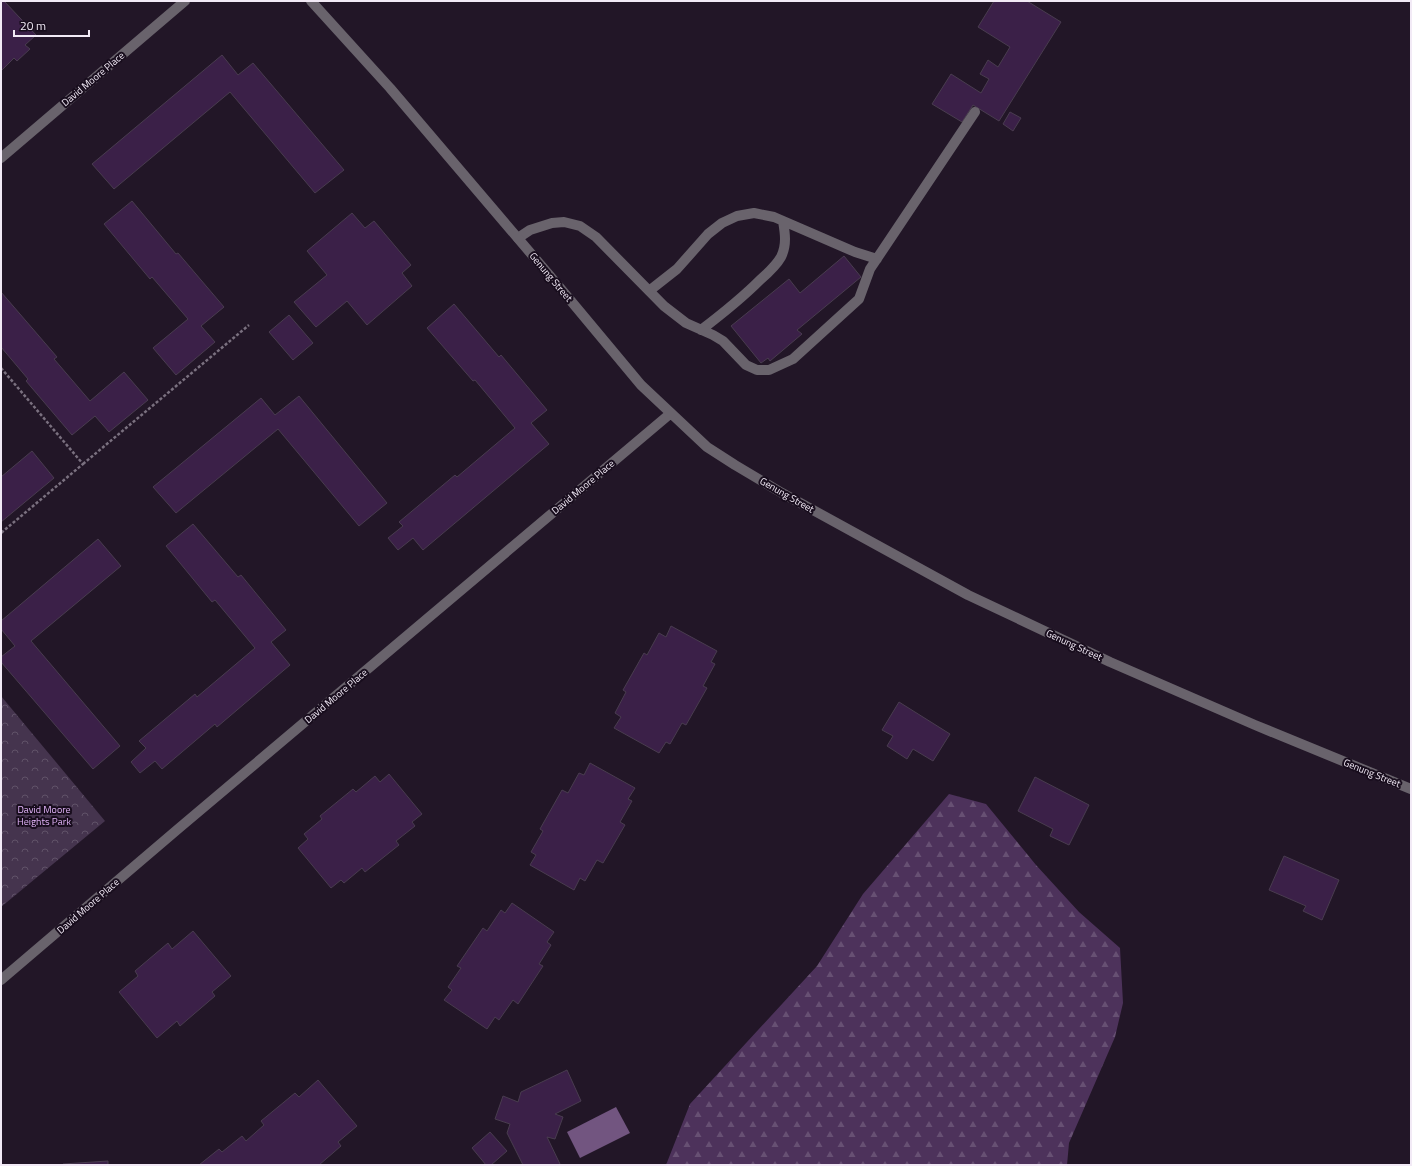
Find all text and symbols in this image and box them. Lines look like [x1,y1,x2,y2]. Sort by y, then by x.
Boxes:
scale bar [14,12,89,38]
text: 20 m [20,16,46,35]
street label: David Moore Place [58,48,128,110]
street label: Genung Street [526,249,576,305]
street label: David Moore Place [548,456,618,518]
street label: Genung Street [757,473,817,517]
street label: Genung Street [1043,625,1105,665]
street label: David Moore Place [301,665,371,727]
street label: Genung Street [1341,755,1403,791]
park label: David Moore Heights Park [17,802,71,829]
street label: David Moore Place [54,875,122,937]

